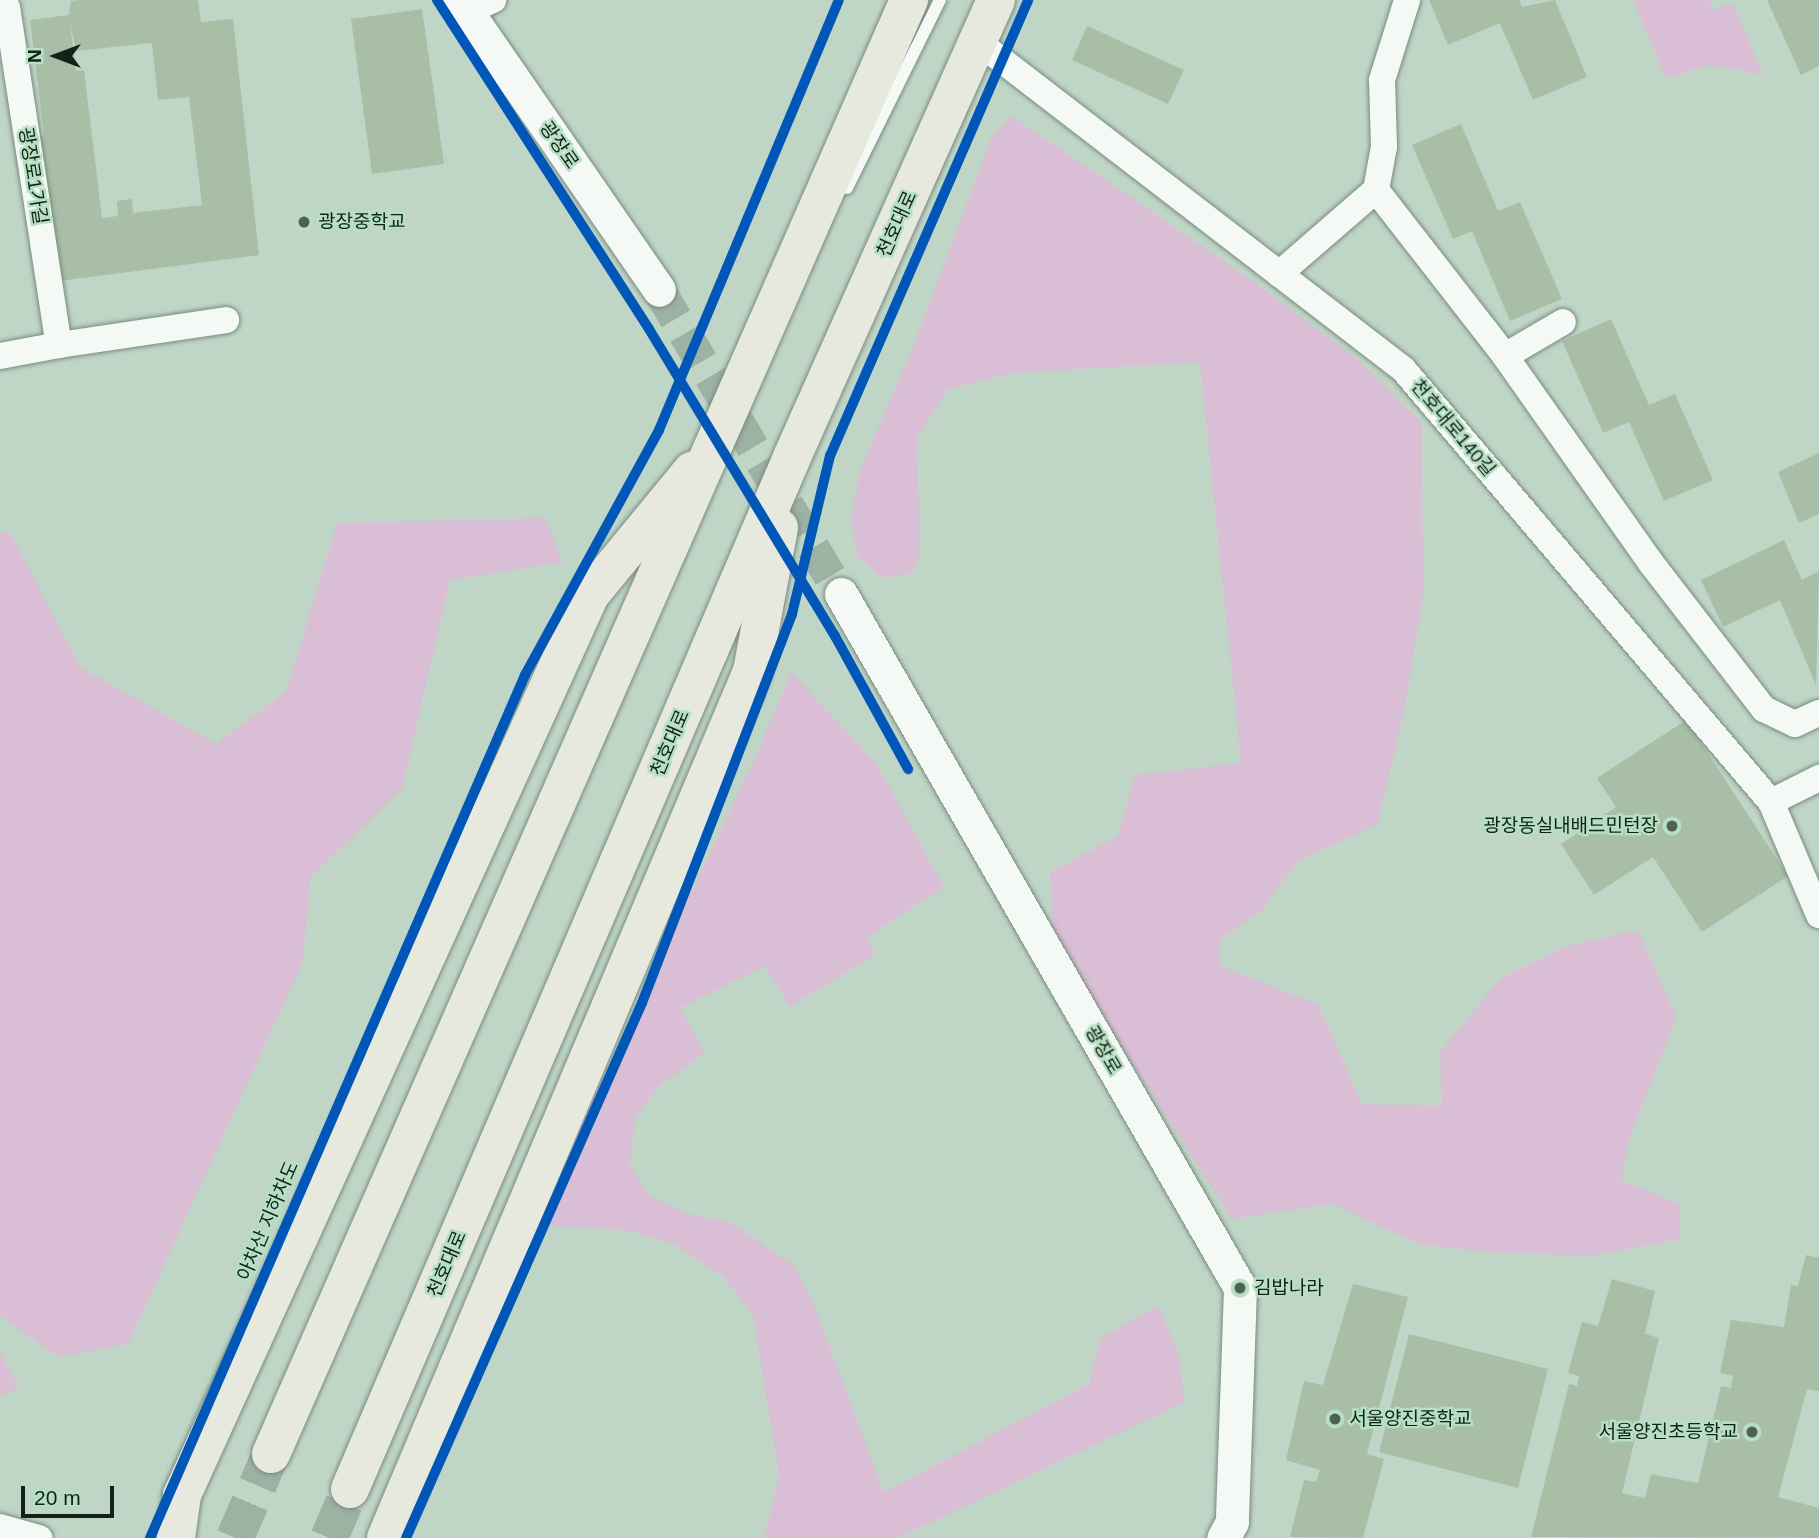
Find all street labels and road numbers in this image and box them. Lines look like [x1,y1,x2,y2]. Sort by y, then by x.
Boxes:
street label: 광장로 [535,117,583,173]
street label: 광장로1가길 [14,126,52,226]
street label: 천호대로 [872,187,922,261]
street label: 천호대로140길 [1406,375,1500,481]
street label: 천호대로 [646,706,694,780]
street label: 광장로 [1080,1022,1126,1078]
street label: 아차산 지하차도 [233,1158,303,1284]
street label: 천호대로 [423,1227,471,1301]

